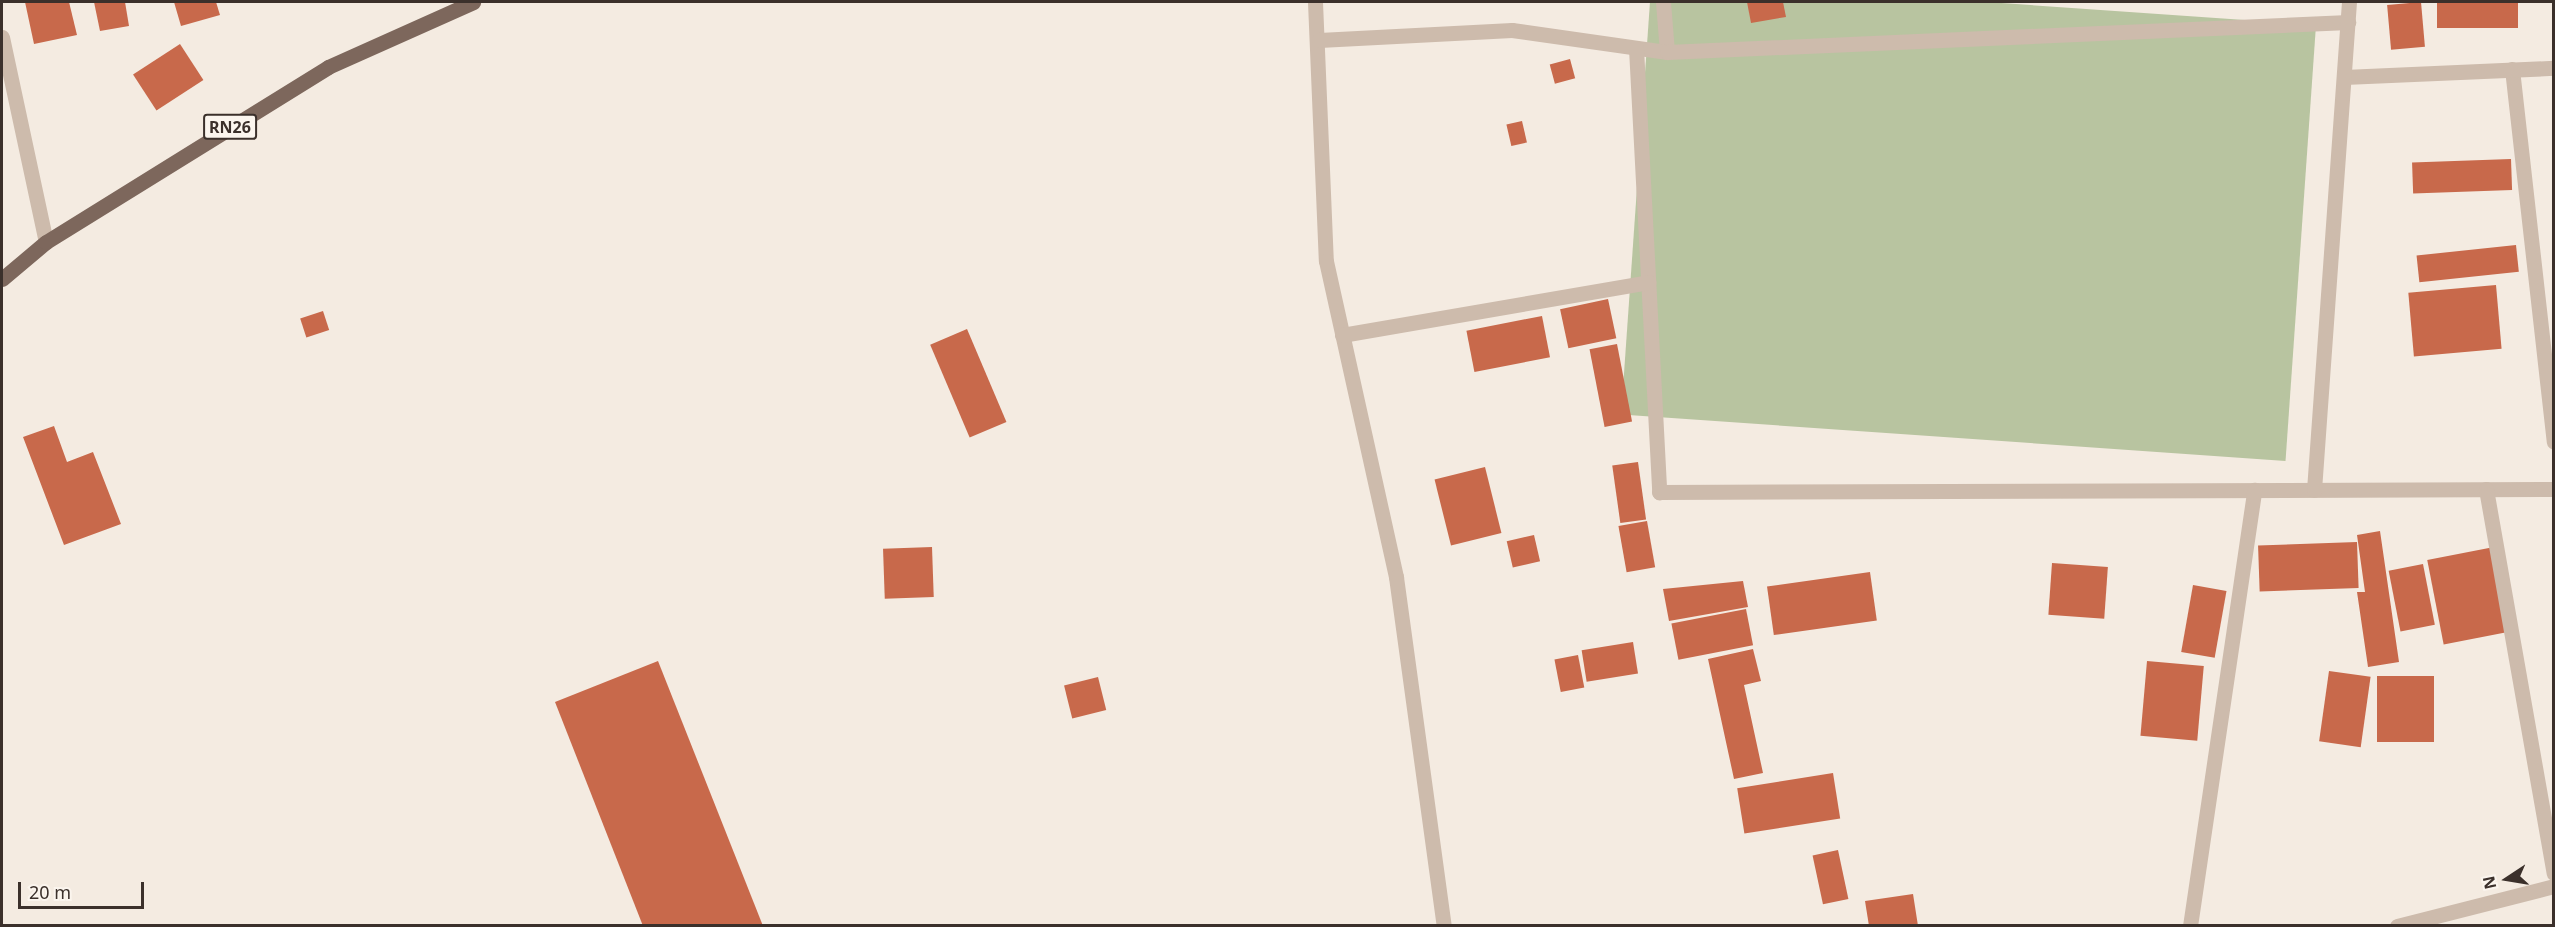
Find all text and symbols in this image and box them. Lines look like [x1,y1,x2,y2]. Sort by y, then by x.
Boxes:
road number: RN26 [203,114,257,140]
north arrow [2477,849,2537,909]
scale bar [21,870,147,908]
text: N [2477,874,2502,891]
text: 20 m [29,880,71,904]

